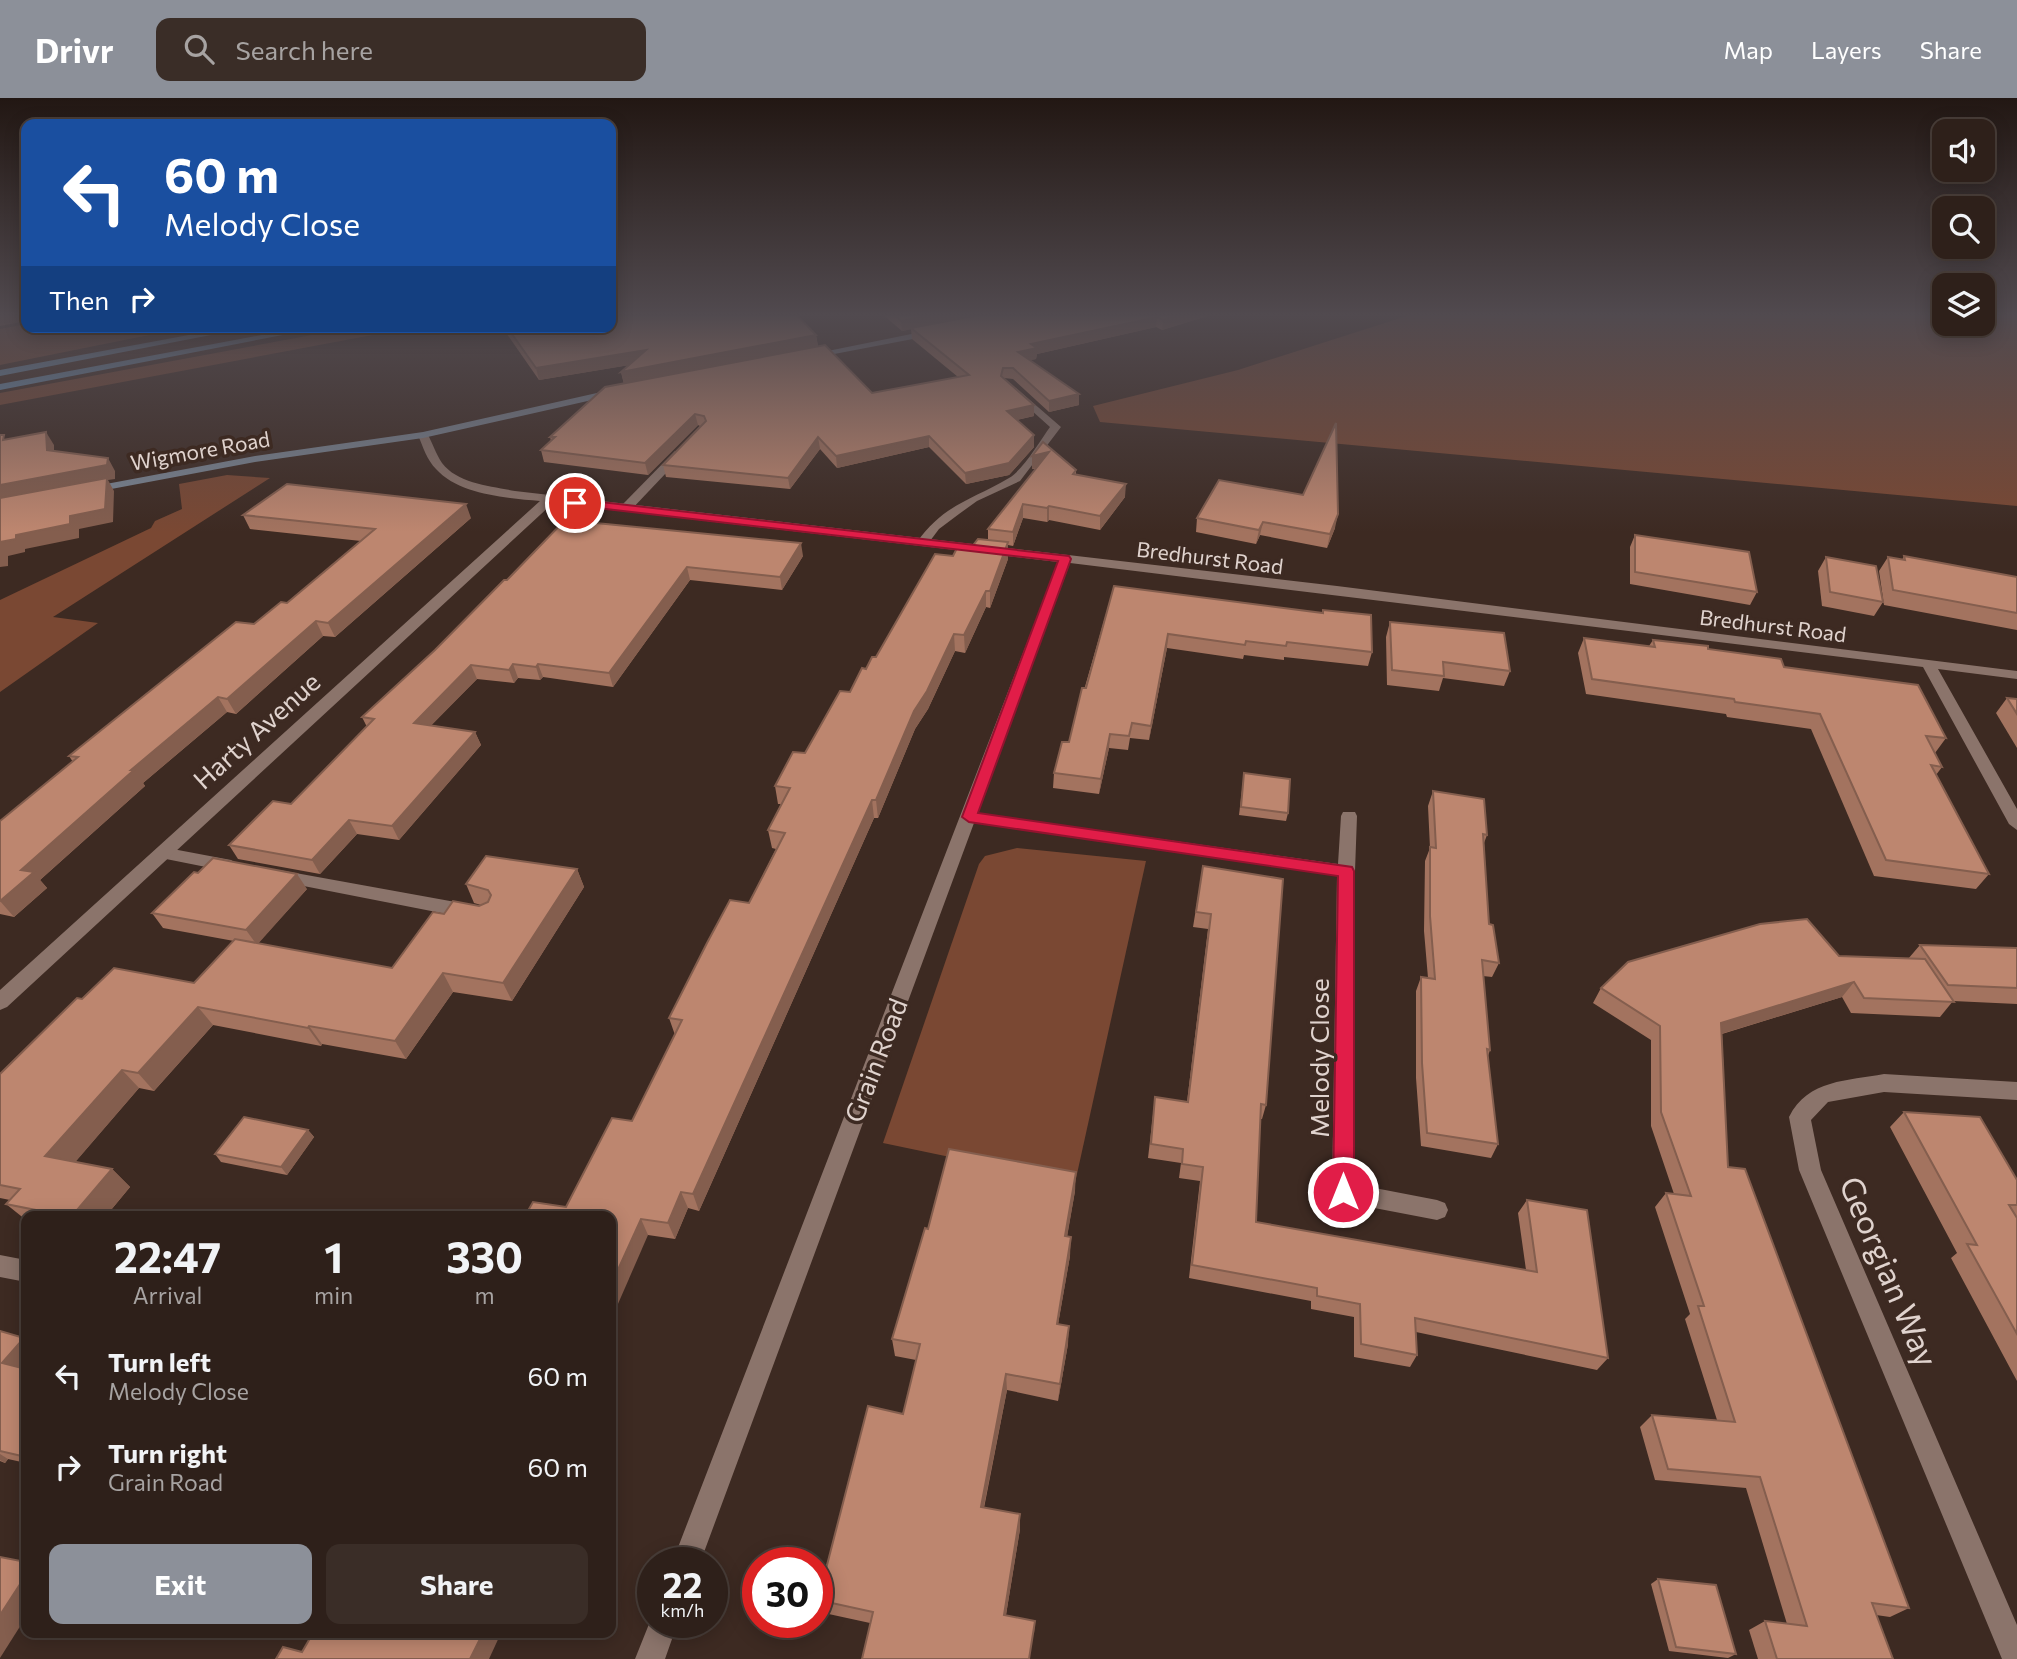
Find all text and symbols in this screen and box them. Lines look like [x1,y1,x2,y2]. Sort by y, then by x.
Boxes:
search box [156,18,646,81]
text: Drivr [35,29,114,70]
icon: search [180,30,218,68]
text: Search here [236,34,373,65]
text: Map [1724,35,1773,64]
text: Layers [1811,35,1882,64]
text: Share [1920,35,1982,64]
map controls [1932,119,1995,336]
button: sound [1932,119,1995,182]
text: 60 m [164,143,279,203]
icon: left [49,147,140,238]
button: search [1932,196,1995,259]
text: Melody Close [164,203,360,243]
button: layers [1932,273,1995,336]
icon: right [123,280,161,318]
text: Then [49,284,109,315]
street label: Wigmore Road [128,425,272,475]
pin [545,473,605,533]
icon: arrive [556,484,594,522]
street label: Bredhurst Road [1135,536,1285,578]
street label: Bredhurst Road [1698,604,1848,646]
street label: Harty Avenue [186,665,326,795]
street label: Melody Close [1303,978,1334,1138]
street label: Grain Road [837,994,913,1126]
position arrow [1306,1155,1380,1229]
street label: Georgian Way [1832,1170,1948,1372]
text: 22:47 [114,1230,221,1282]
text: 1 [324,1230,343,1282]
text: 330 [446,1230,523,1282]
text: Arrival [133,1281,202,1309]
text: min [314,1281,353,1309]
text: m [475,1281,495,1309]
text: Turn left [108,1346,211,1377]
icon: left [49,1357,87,1395]
text: 60 m [528,1360,588,1391]
text: Melody Close [108,1377,249,1405]
text: Turn right [108,1437,227,1468]
icon: right [49,1448,87,1486]
text: 60 m [528,1451,588,1482]
text: Grain Road [108,1468,223,1496]
button: Exit [49,1544,312,1624]
button: Share [326,1544,588,1624]
speed limit sign: 30 [742,1547,833,1638]
text: 22 [663,1562,702,1605]
text: km/h [661,1599,704,1621]

